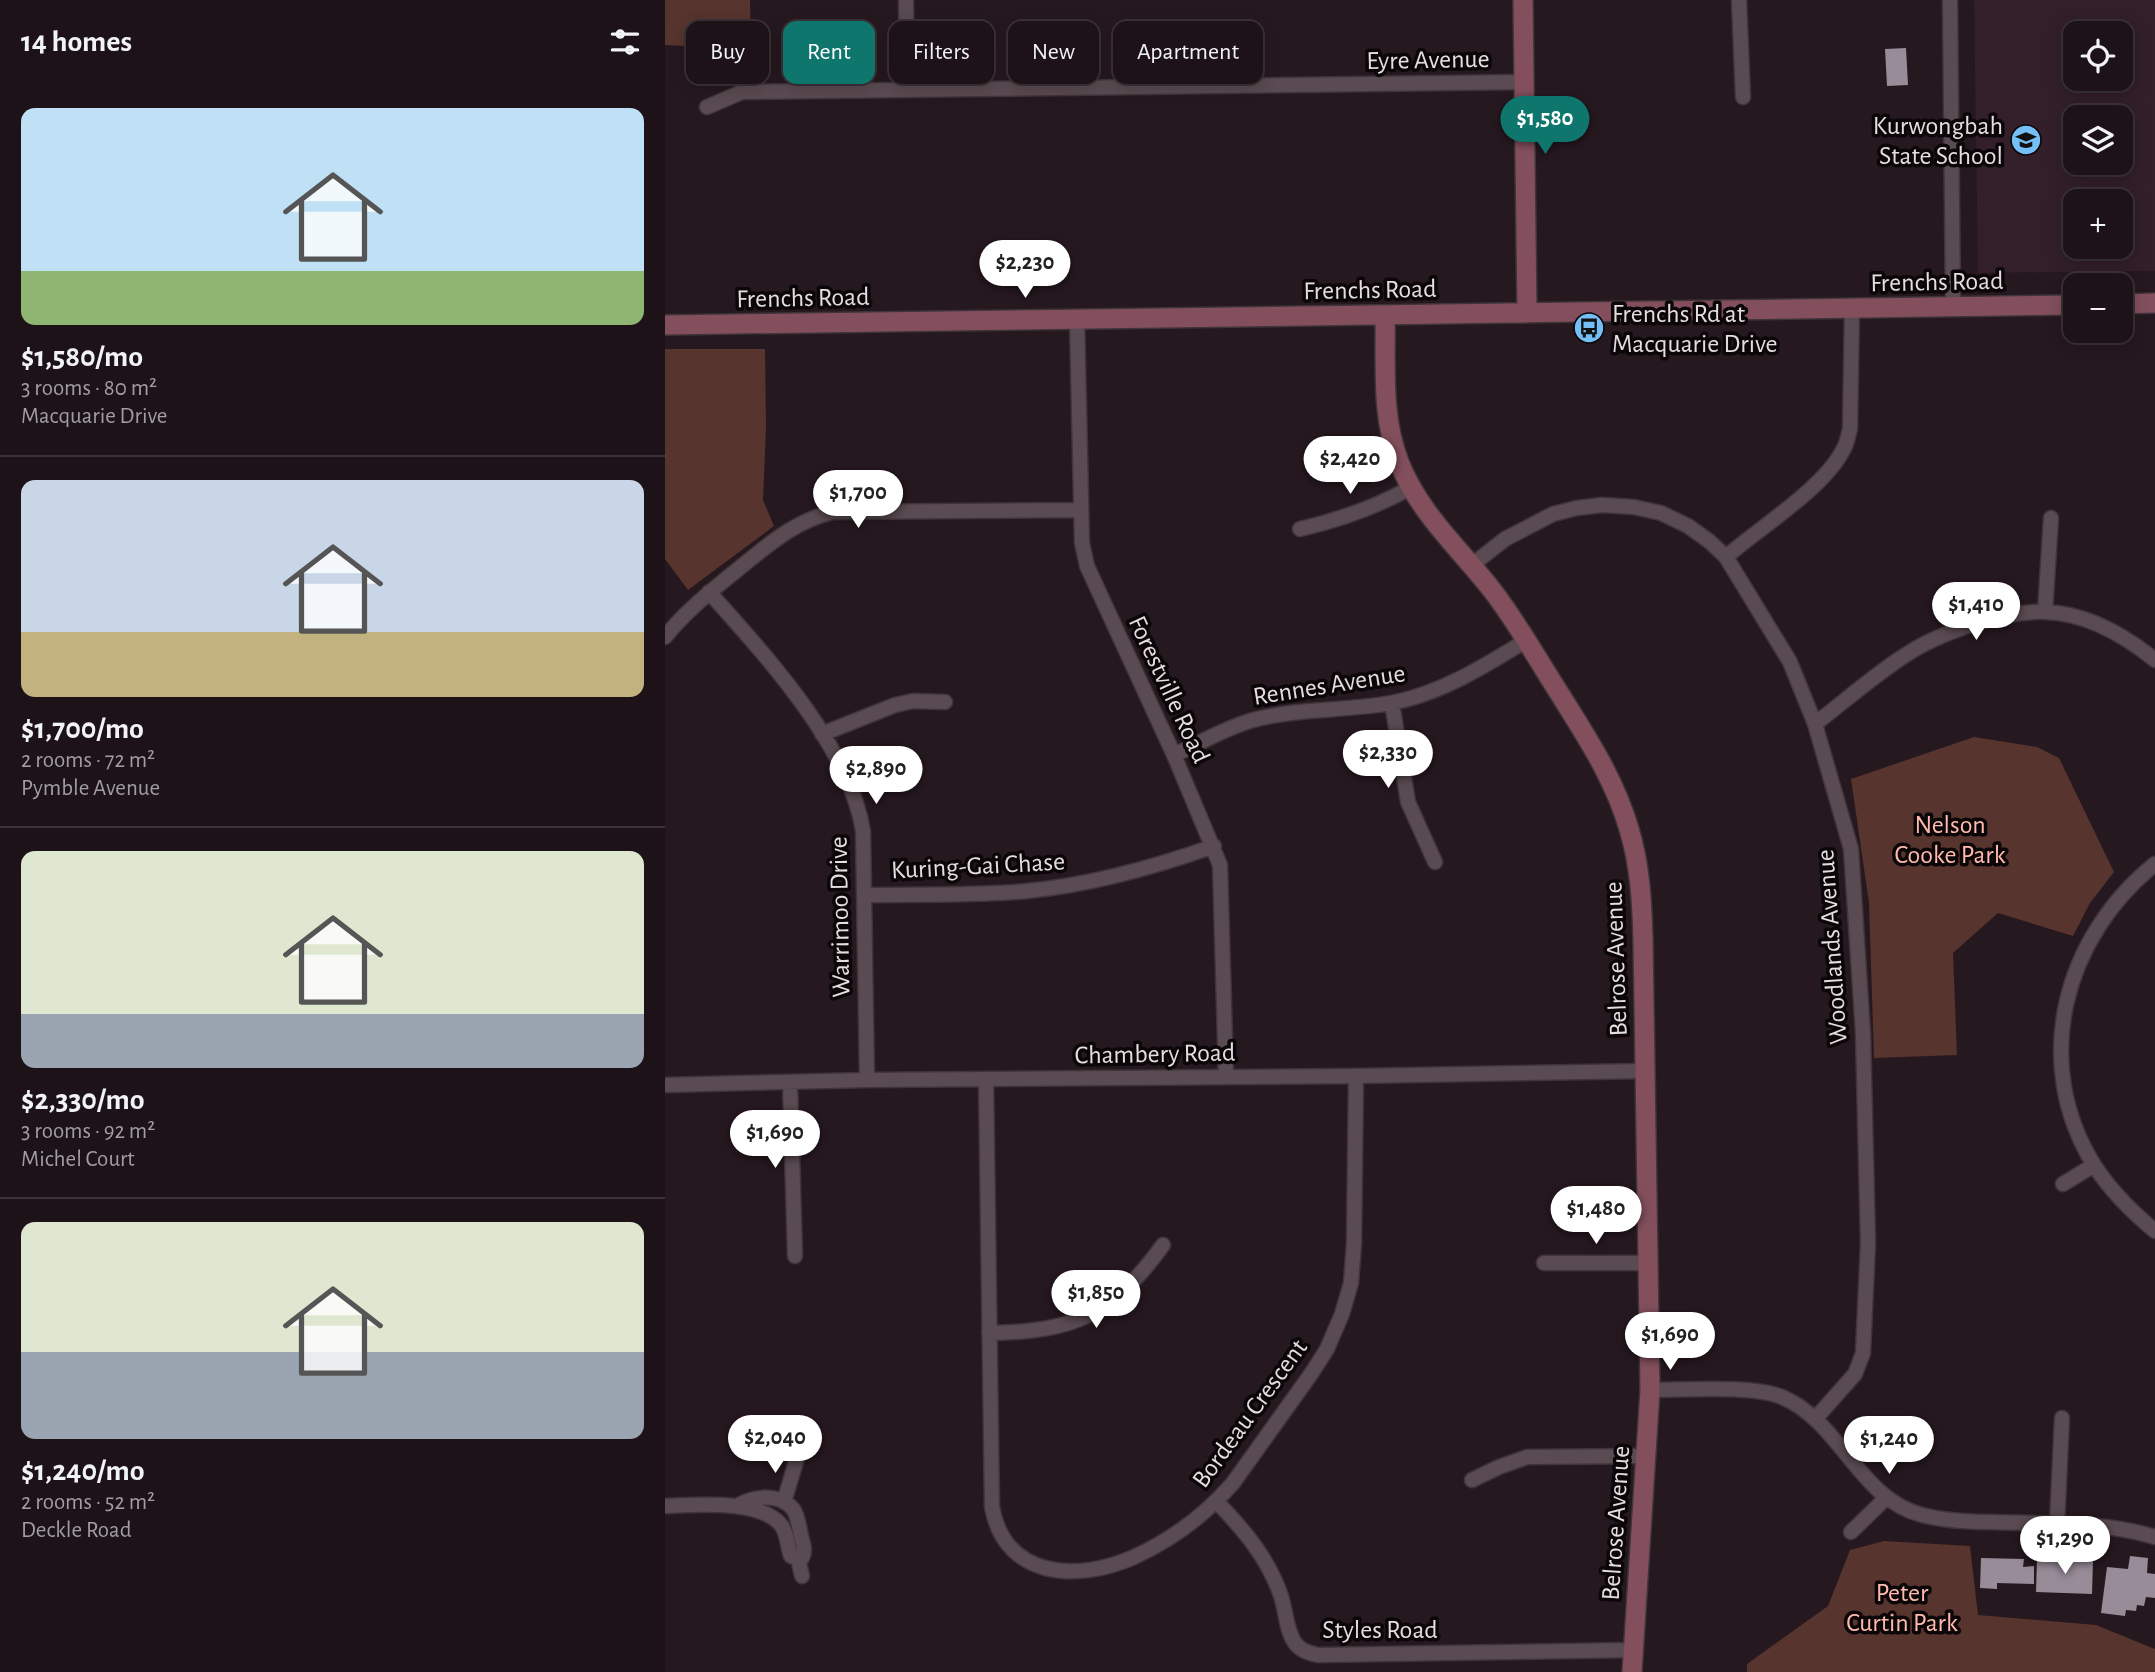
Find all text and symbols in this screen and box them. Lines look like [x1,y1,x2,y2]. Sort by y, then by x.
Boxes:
chip: Buy [686,21,769,84]
chip: Rent [783,21,875,84]
chip: Filters [889,21,994,84]
chip: New [1008,21,1099,84]
chip: Apartment [1113,21,1263,84]
map controls [2063,21,2133,343]
button: locate [2063,21,2133,91]
icon: filters [606,23,644,61]
text: 14 homes [21,27,132,57]
street label: Eyre Avenue [1366,46,1490,74]
pin: $1,580 [1488,96,1602,156]
button: layers [2063,105,2133,175]
text: $1,580 [1516,107,1574,130]
place label: Kurwongbah State School [1873,113,2003,169]
school or university icon: Kurwongbah State School [2009,123,2043,157]
icon: home [270,154,396,280]
button: + [2063,189,2133,259]
pin: $2,230 [968,240,1082,300]
text: $2,230 [995,251,1055,274]
street label: Frenchs Road [1870,268,2004,296]
button: − [2063,273,2133,343]
street label: Frenchs Road [1303,276,1437,304]
street label: Frenchs Road [736,284,870,312]
place label: Frenchs Rd at Macquarie Drive [1612,301,1778,357]
bus stop icon: Frenchs Rd at Macquarie Drive [1572,311,1606,345]
text: $1,580/mo [21,342,143,372]
text: 3 rooms · 80 m² [21,377,157,400]
text: Macquarie Drive [21,405,167,428]
pin: $2,420 [1293,436,1407,496]
text: $2,420 [1320,447,1380,470]
pin: $1,700 [801,470,915,530]
text: $1,700 [829,481,887,504]
icon: home [270,526,396,652]
pin: $1,410 [1919,582,2033,642]
text: $1,410 [1948,593,2004,616]
street label: Forestville Road [1124,612,1215,767]
street label: Rennes Avenue [1251,660,1407,710]
text: $1,700/mo [21,714,144,744]
pin: $2,330 [1331,730,1445,790]
text: $2,330 [1359,741,1417,764]
pin: $2,890 [819,746,933,806]
text: 2 rooms · 72 m² [21,749,155,772]
text: $2,890 [846,757,906,780]
text: Pymble Avenue [21,777,160,800]
park label: Nelson Cooke Park [1894,812,2006,868]
street label: Warrimoo Drive [826,836,854,998]
street label: Kuring-Gai Chase [890,848,1066,884]
street label: Woodlands Avenue [1812,848,1852,1046]
street label: Belrose Avenue [1600,881,1632,1037]
icon: home [270,897,396,1023]
street label: Chambery Road [1074,1040,1236,1068]
text: $2,330/mo [21,1085,145,1115]
pin: $1,690 [718,1110,832,1170]
text: 3 rooms · 92 m² [21,1120,155,1143]
text: $1,690 [746,1121,804,1144]
text: Michel Court [21,1148,135,1171]
pin: $1,480 [1539,1186,1653,1246]
text: $1,480 [1567,1197,1625,1220]
icon: home [270,1268,396,1394]
pin: $1,850 [1039,1270,1153,1330]
text: $1,850 [1067,1281,1125,1304]
pin: $1,690 [1613,1312,1727,1372]
text: $1,690 [1641,1323,1699,1346]
street label: Bordeau Crescent [1187,1335,1312,1493]
pin: $2,040 [718,1416,832,1475]
pin: $1,240 [1832,1416,1946,1476]
text: $2,040 [744,1426,806,1449]
text: $1,240 [1860,1427,1918,1450]
street label: Belrose Avenue [1598,1445,1634,1601]
text: $1,240/mo [21,1456,145,1486]
text: 2 rooms · 52 m² [21,1491,155,1514]
pin: $1,290 [2008,1516,2122,1576]
text: Deckle Road [21,1519,132,1542]
text: $1,290 [2036,1527,2094,1550]
park label: Peter Curtin Park [1846,1580,1958,1636]
street label: Styles Road [1322,1617,1438,1643]

